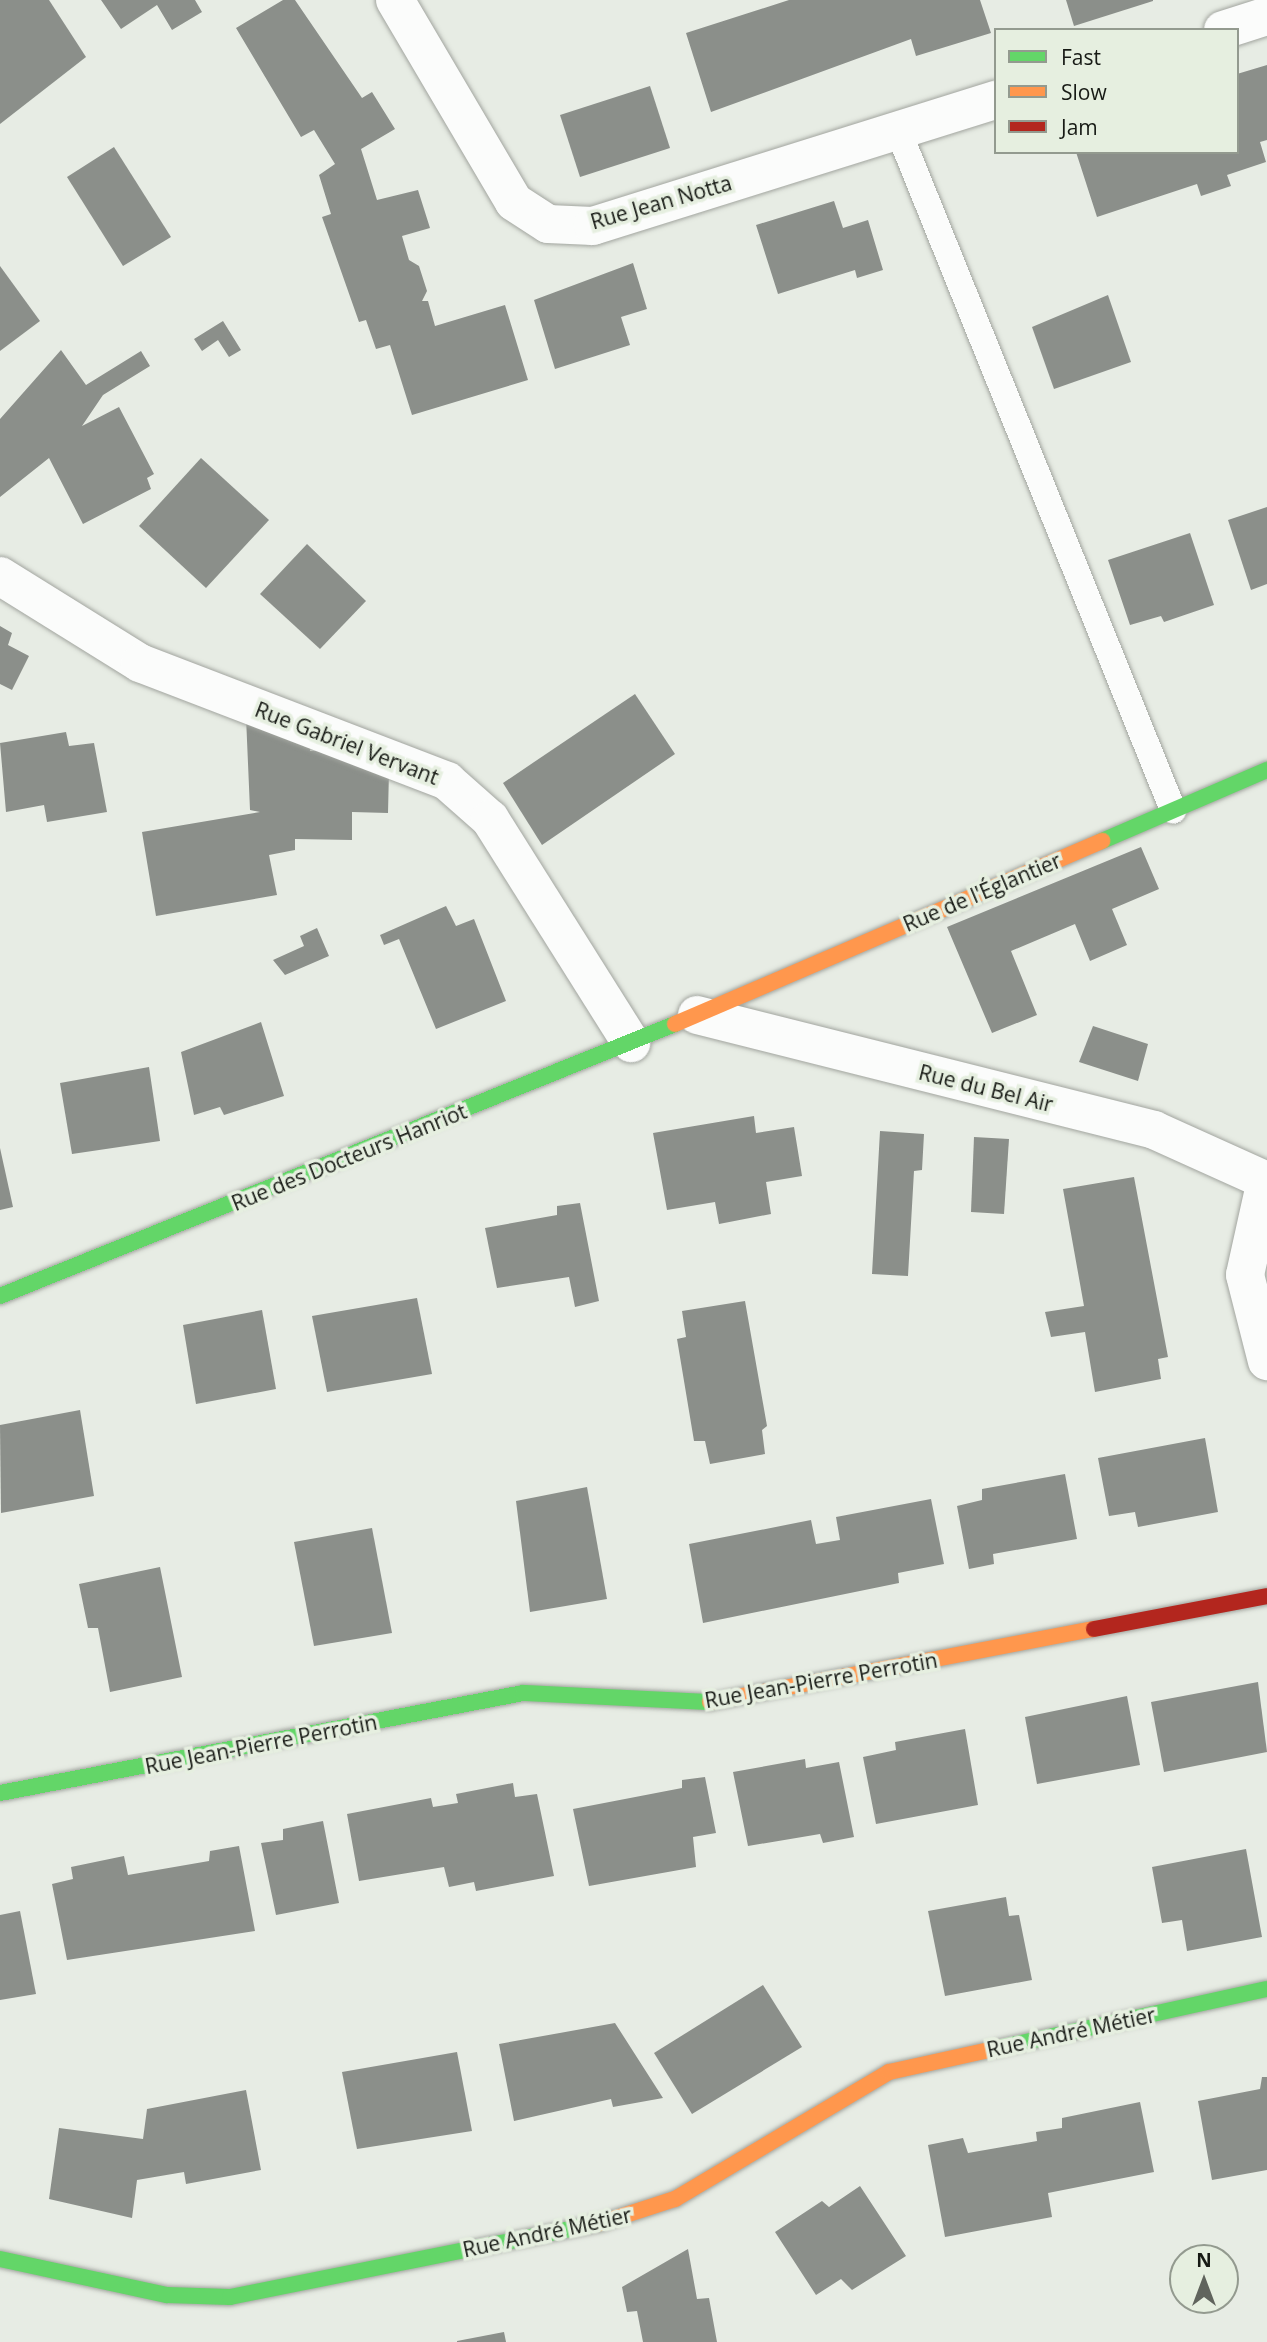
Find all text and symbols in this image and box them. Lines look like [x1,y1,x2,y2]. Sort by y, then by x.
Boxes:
legend [994,28,1239,154]
text: Fast [1061,43,1101,71]
text: Slow [1061,78,1107,106]
text: Jam [1061,113,1098,141]
street label: Rue Jean Notta [588,170,734,234]
street label: Rue Gabriel Vervant [252,696,442,790]
street label: Rue de l'Églantier [899,847,1065,937]
street label: Rue du Bel Air [916,1059,1056,1117]
street label: Rue des Docteurs Hanriot [228,1098,470,1216]
street label: Rue Jean-Pierre Perrotin [703,1647,939,1713]
street label: Rue Jean-Pierre Perrotin [143,1709,379,1779]
street label: Rue André Métier [984,2002,1158,2062]
street label: Rue André Métier [460,2202,634,2262]
north arrow [1169,2244,1239,2314]
text: N [1196,2247,1212,2273]

